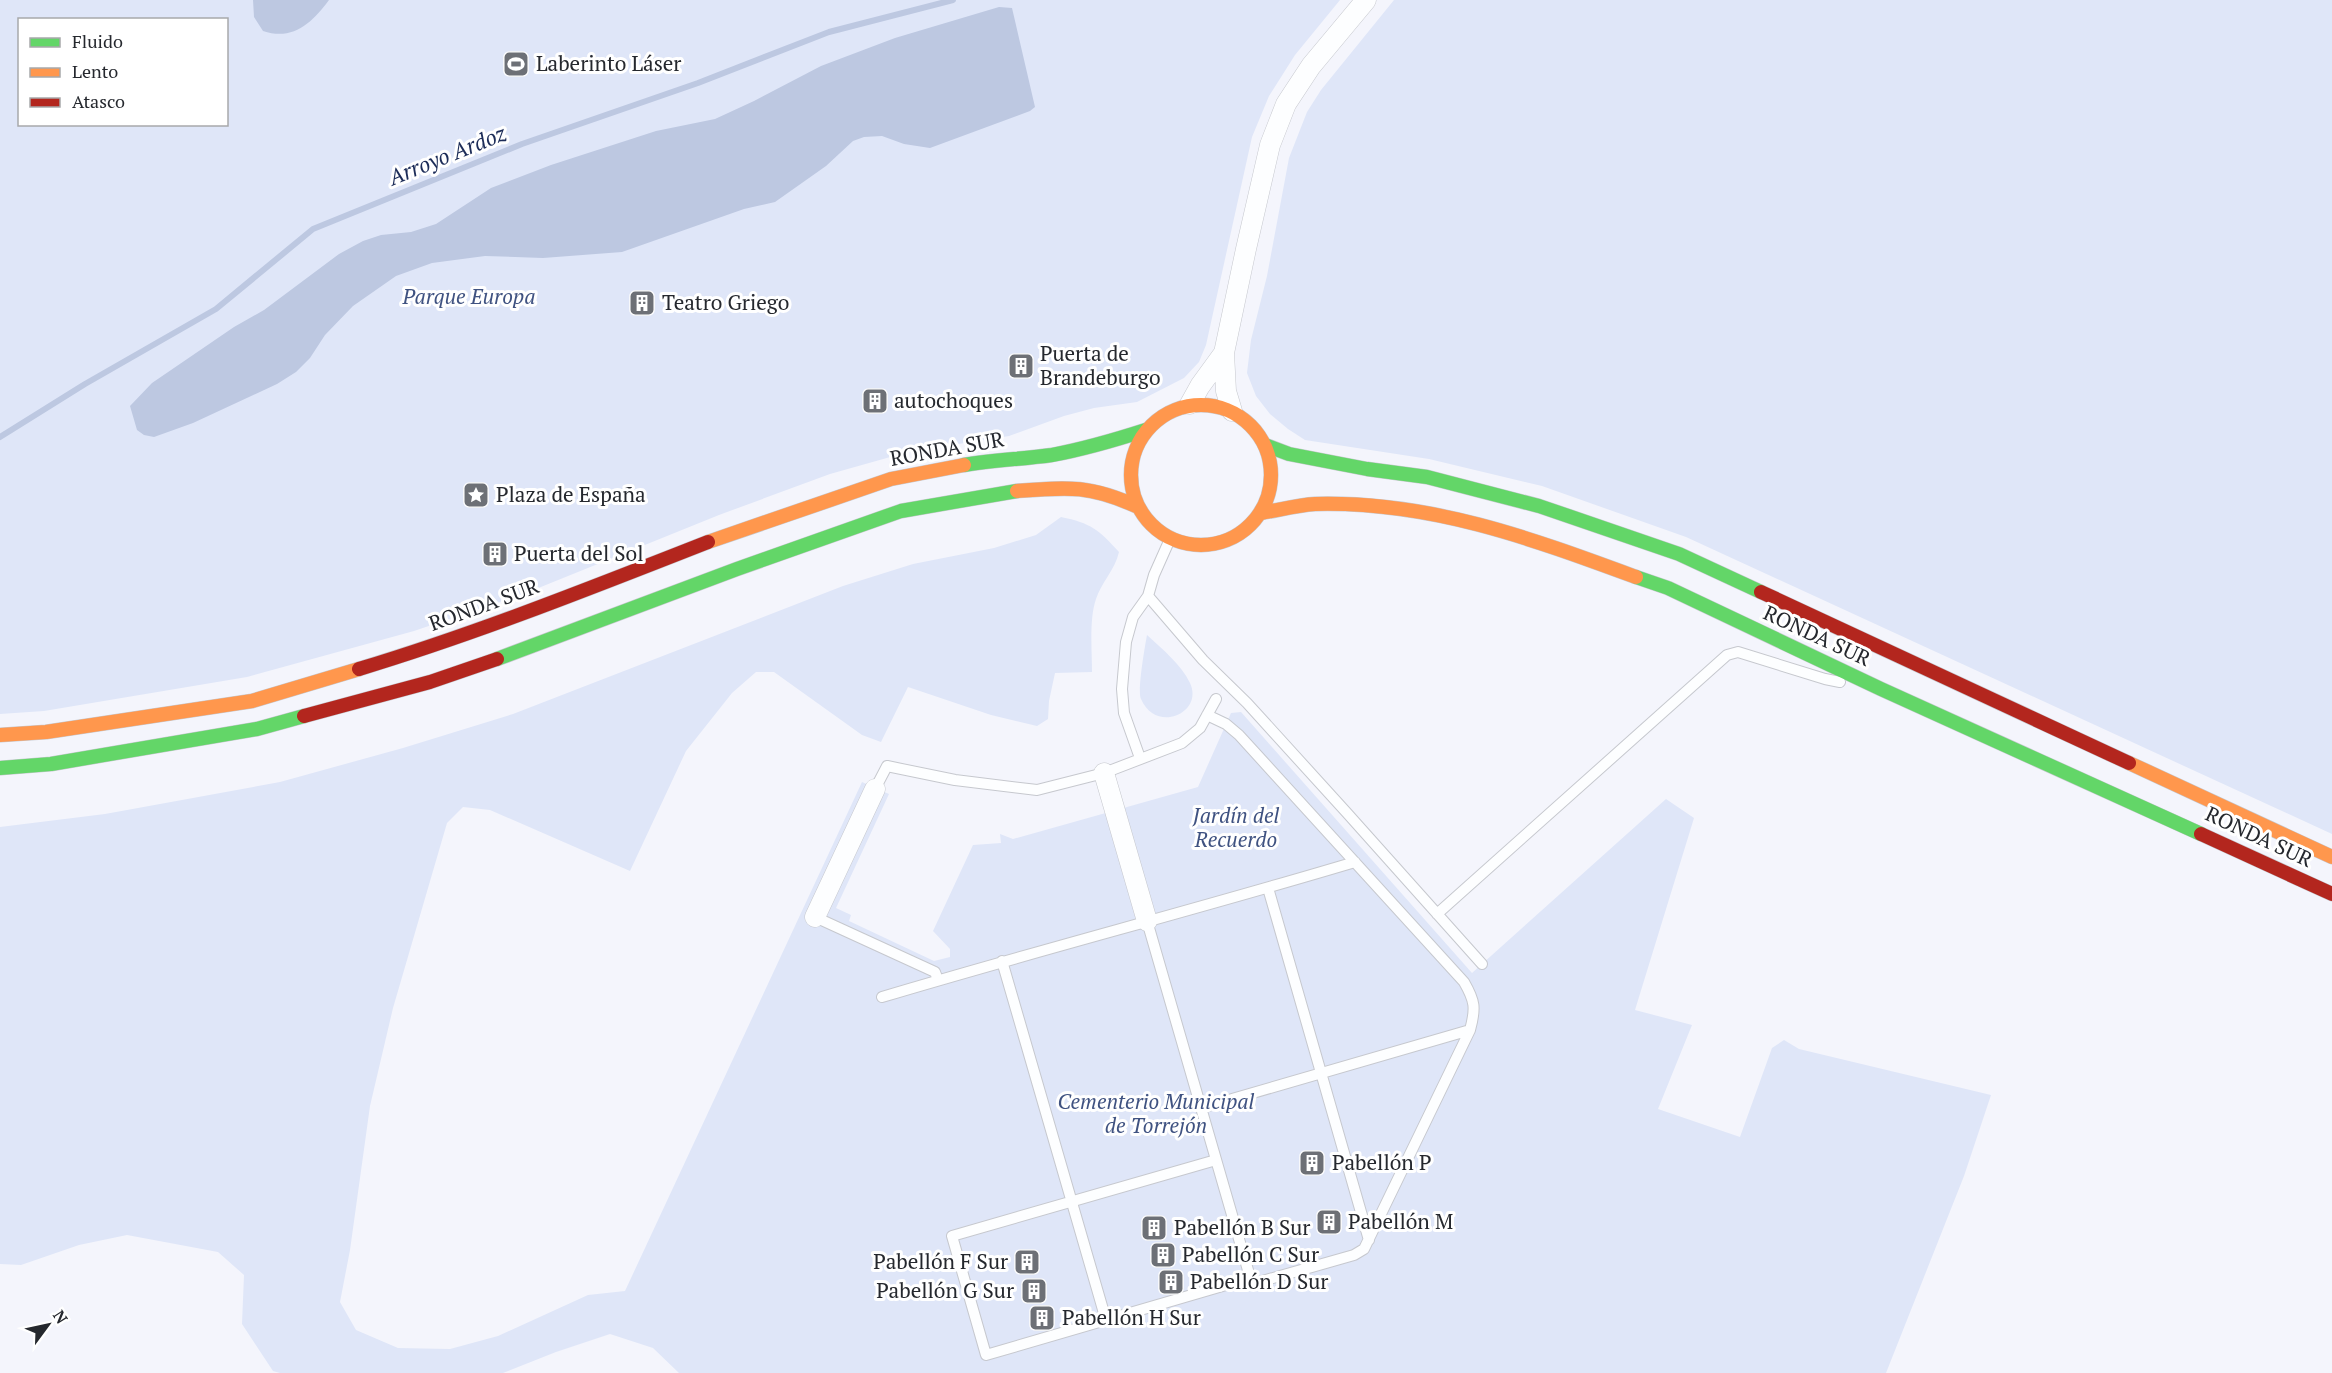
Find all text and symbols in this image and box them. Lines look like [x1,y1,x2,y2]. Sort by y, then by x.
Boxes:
legend [18,18,228,126]
text: Fluido [72,29,123,53]
sports icon: Laberinto Láser [501,49,531,79]
place label: Laberinto Láser [536,49,681,77]
text: Lento [72,59,118,83]
text: Atasco [72,89,125,113]
water label: Arroyo Ardoz [382,117,511,192]
park label: Parque Europa [402,282,535,310]
building icon: Teatro Griego [627,288,657,318]
place label: Teatro Griego [662,288,789,316]
place label: Puerta de Brandeburgo [1040,339,1161,391]
building icon: Puerta de Brandeburgo [1006,351,1036,381]
building icon: autochoques [860,386,890,416]
place label: autochoques [894,386,1013,414]
street label: RONDA SUR [888,424,1007,472]
place icon: Plaza de España [461,480,491,510]
place label: Plaza de España [496,480,646,508]
building icon: Puerta del Sol [480,539,510,569]
place label: Puerta del Sol [514,539,644,567]
street label: RONDA SUR [425,571,543,637]
street label: RONDA SUR [1759,598,1876,672]
street label: RONDA SUR [2201,799,2318,873]
park label: Jardín del Recuerdo [1192,801,1279,853]
park label: Cementerio Municipal de Torrejón [1058,1087,1255,1139]
building icon: Pabellón P [1297,1148,1327,1178]
place label: Pabellón P [1332,1148,1431,1176]
building icon: Pabellón M [1314,1207,1344,1237]
place label: Pabellón M [1348,1207,1453,1235]
building icon: Pabellón B Sur [1139,1213,1169,1243]
place label: Pabellón B Sur [1174,1213,1310,1241]
building icon: Pabellón C Sur [1148,1240,1178,1270]
place label: Pabellón C Sur [1182,1240,1319,1268]
place label: Pabellón F Sur [873,1247,1008,1275]
building icon: Pabellón F Sur [1012,1247,1042,1277]
building icon: Pabellón D Sur [1156,1267,1186,1297]
place label: Pabellón D Sur [1190,1267,1328,1295]
place label: Pabellón G Sur [876,1276,1014,1304]
building icon: Pabellón G Sur [1019,1276,1049,1306]
north arrow [18,1295,78,1355]
building icon: Pabellón H Sur [1027,1303,1057,1333]
place label: Pabellón H Sur [1062,1303,1201,1331]
text: N [48,1306,73,1328]

